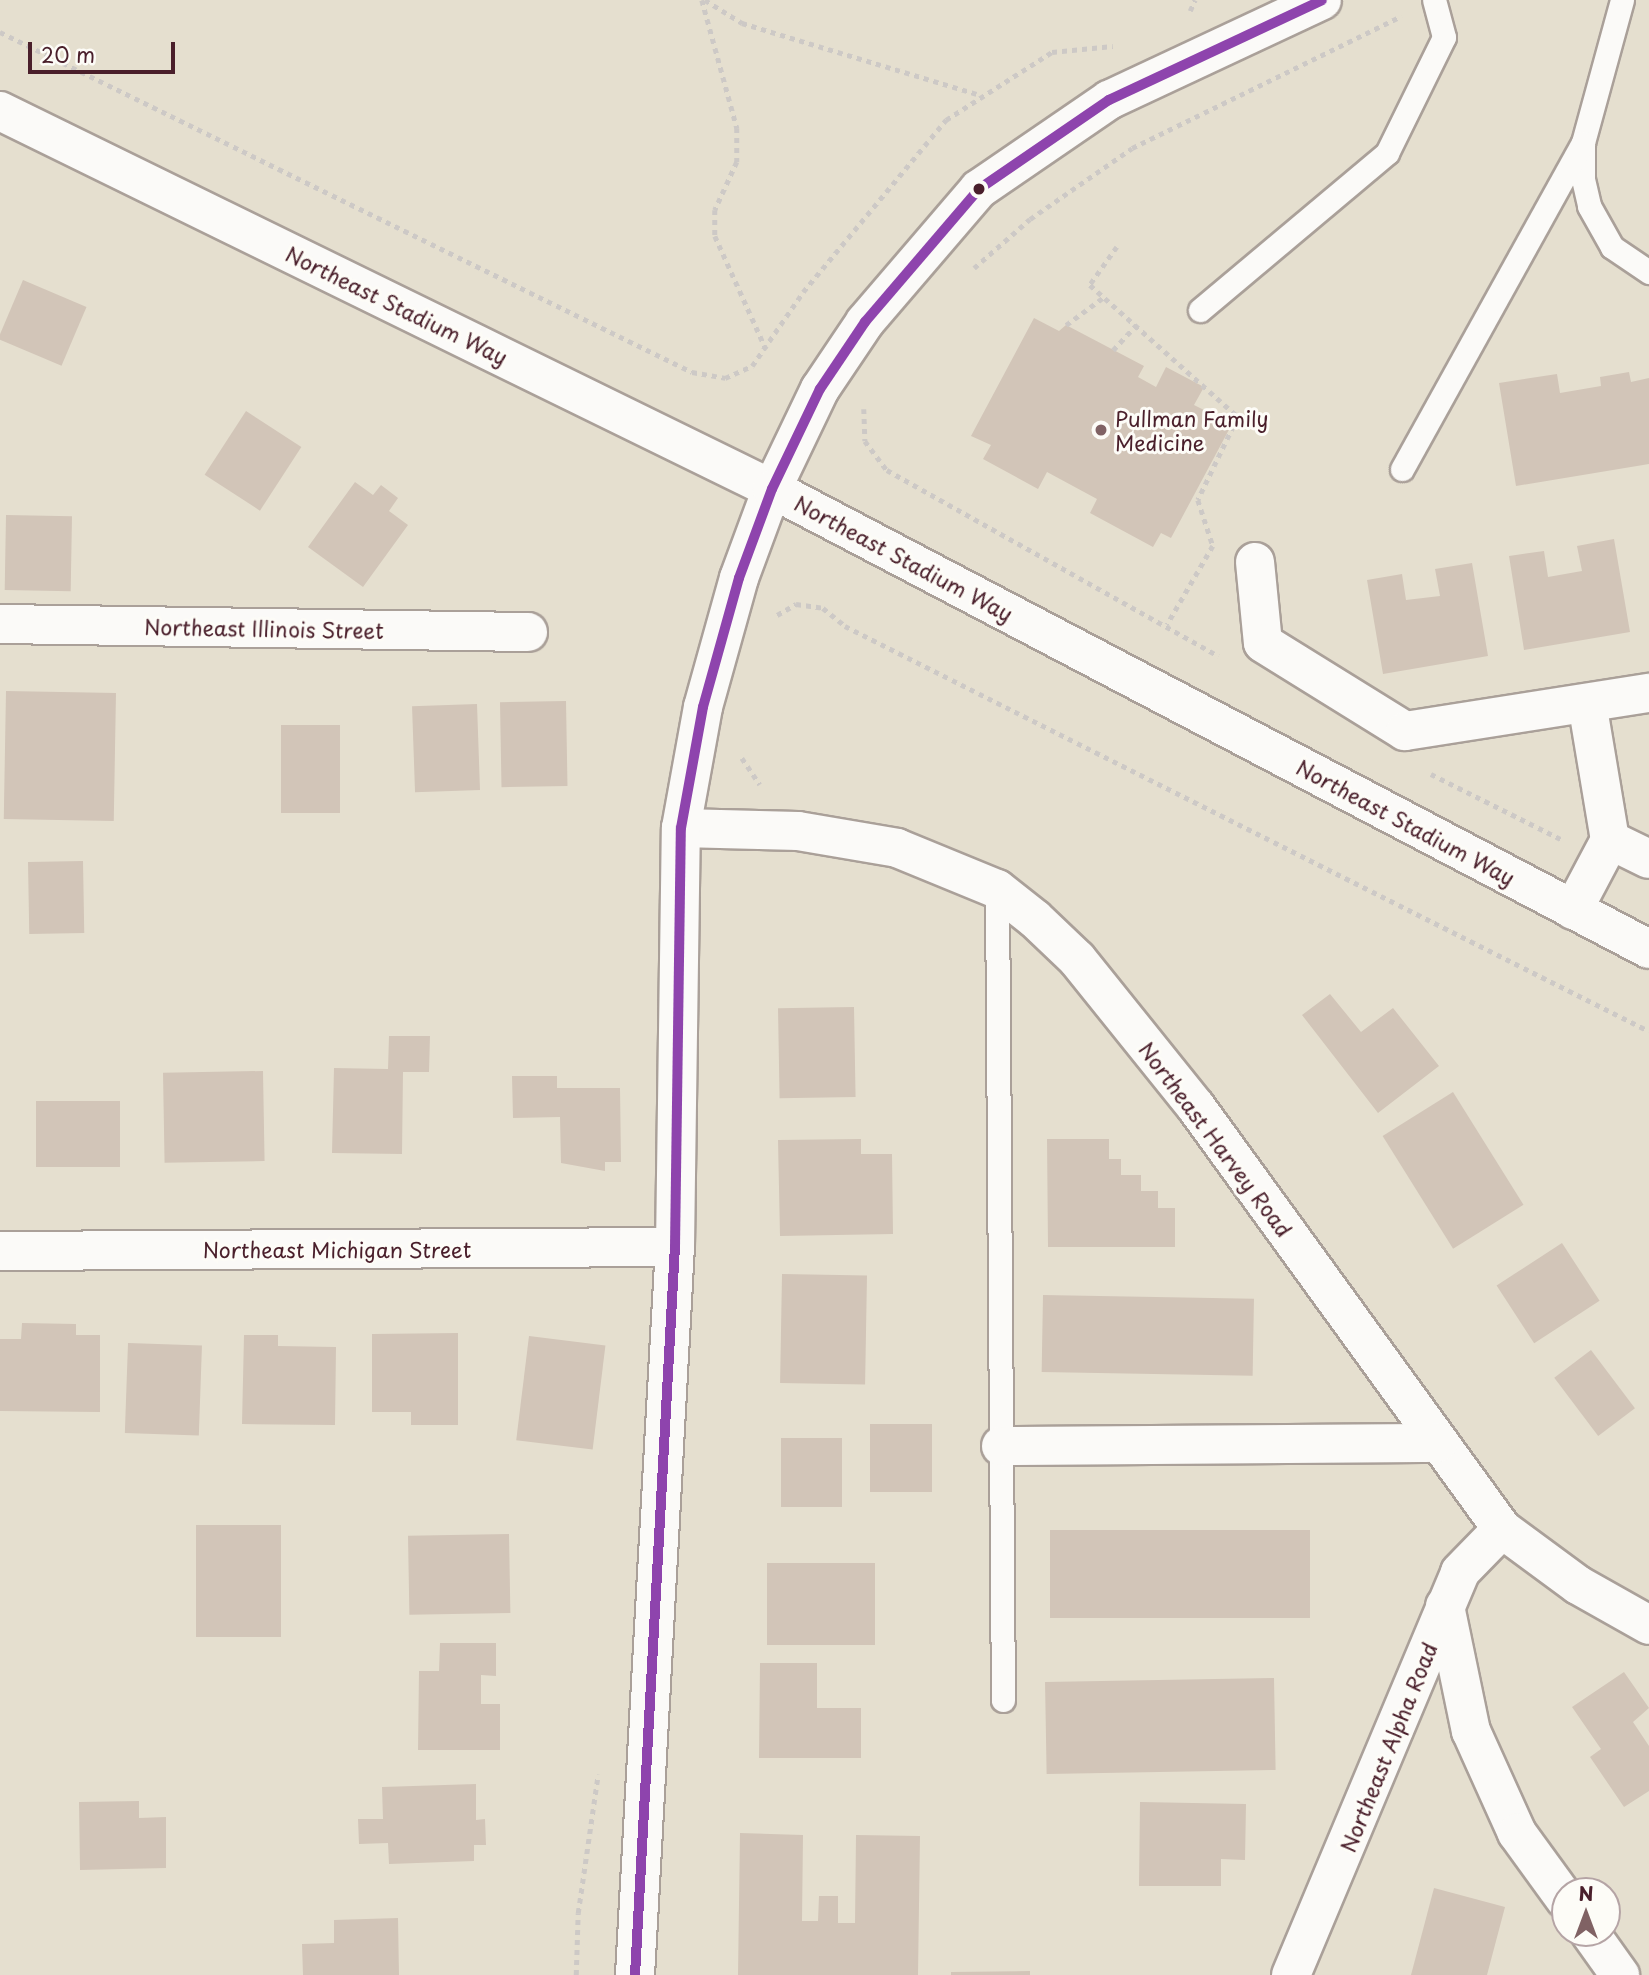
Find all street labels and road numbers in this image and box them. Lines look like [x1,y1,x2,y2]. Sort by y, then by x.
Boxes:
street label: Northeast Stadium Way [282,240,512,370]
street label: Northeast Stadium Way [791,490,1017,626]
street label: Northeast Illinois Street [143,613,385,643]
street label: Northeast Stadium Way [1293,754,1519,890]
street label: Northeast Harvey Road [1134,1036,1298,1242]
street label: Northeast Michigan Street [203,1236,471,1262]
street label: Northeast Alpha Road [1334,1638,1442,1856]

